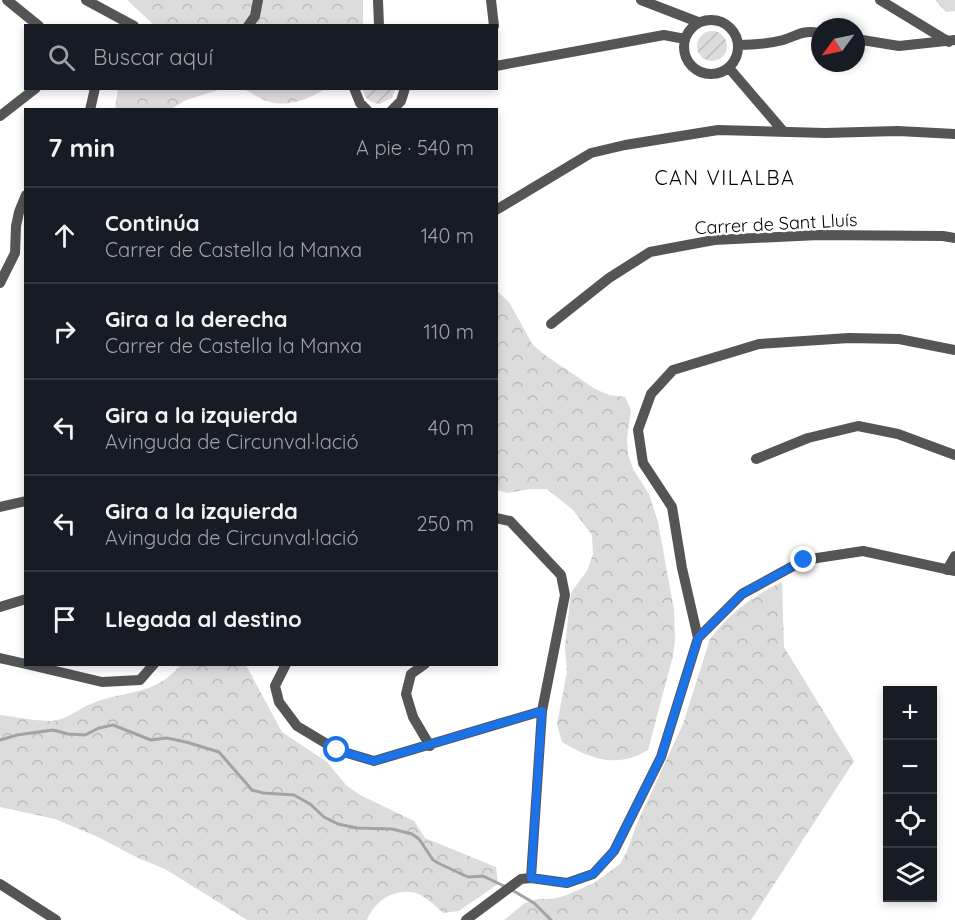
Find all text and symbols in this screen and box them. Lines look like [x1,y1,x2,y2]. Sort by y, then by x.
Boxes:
north arrow [811,18,865,72]
search box [24,24,498,90]
icon: search [45,41,78,74]
text: Buscar aquí [93,43,213,71]
text: 7 min [48,131,115,164]
text: A pie · 540 m [356,135,474,160]
district label: CAN VILALBA [655,165,796,190]
street label: Carrer de Sant Lluís [694,208,858,239]
text: Continúa [105,209,200,237]
icon: ahead [48,219,81,252]
text: 140 m [421,223,474,248]
text: Carrer de Castella la Manxa [105,237,362,262]
text: Gira a la derecha [105,305,288,333]
icon: right [48,315,81,348]
text: 110 m [424,319,474,344]
text: Carrer de Castella la Manxa [105,333,362,358]
text: Gira a la izquierda [105,401,298,429]
icon: left [48,411,81,444]
text: 40 m [428,415,474,440]
text: Avinguda de Circunval·lació [105,429,358,454]
text: Gira a la izquierda [105,497,298,525]
icon: left [48,507,81,540]
text: 250 m [416,511,474,536]
text: Avinguda de Circunval·lació [105,525,358,550]
route end [790,546,816,572]
icon: arrive [48,603,81,636]
text: Llegada al destino [105,605,302,633]
map controls [883,686,937,902]
button: + [883,686,937,740]
route start [323,736,349,762]
button: − [883,740,937,794]
button: locate [883,794,937,848]
button: layers [883,848,937,902]

